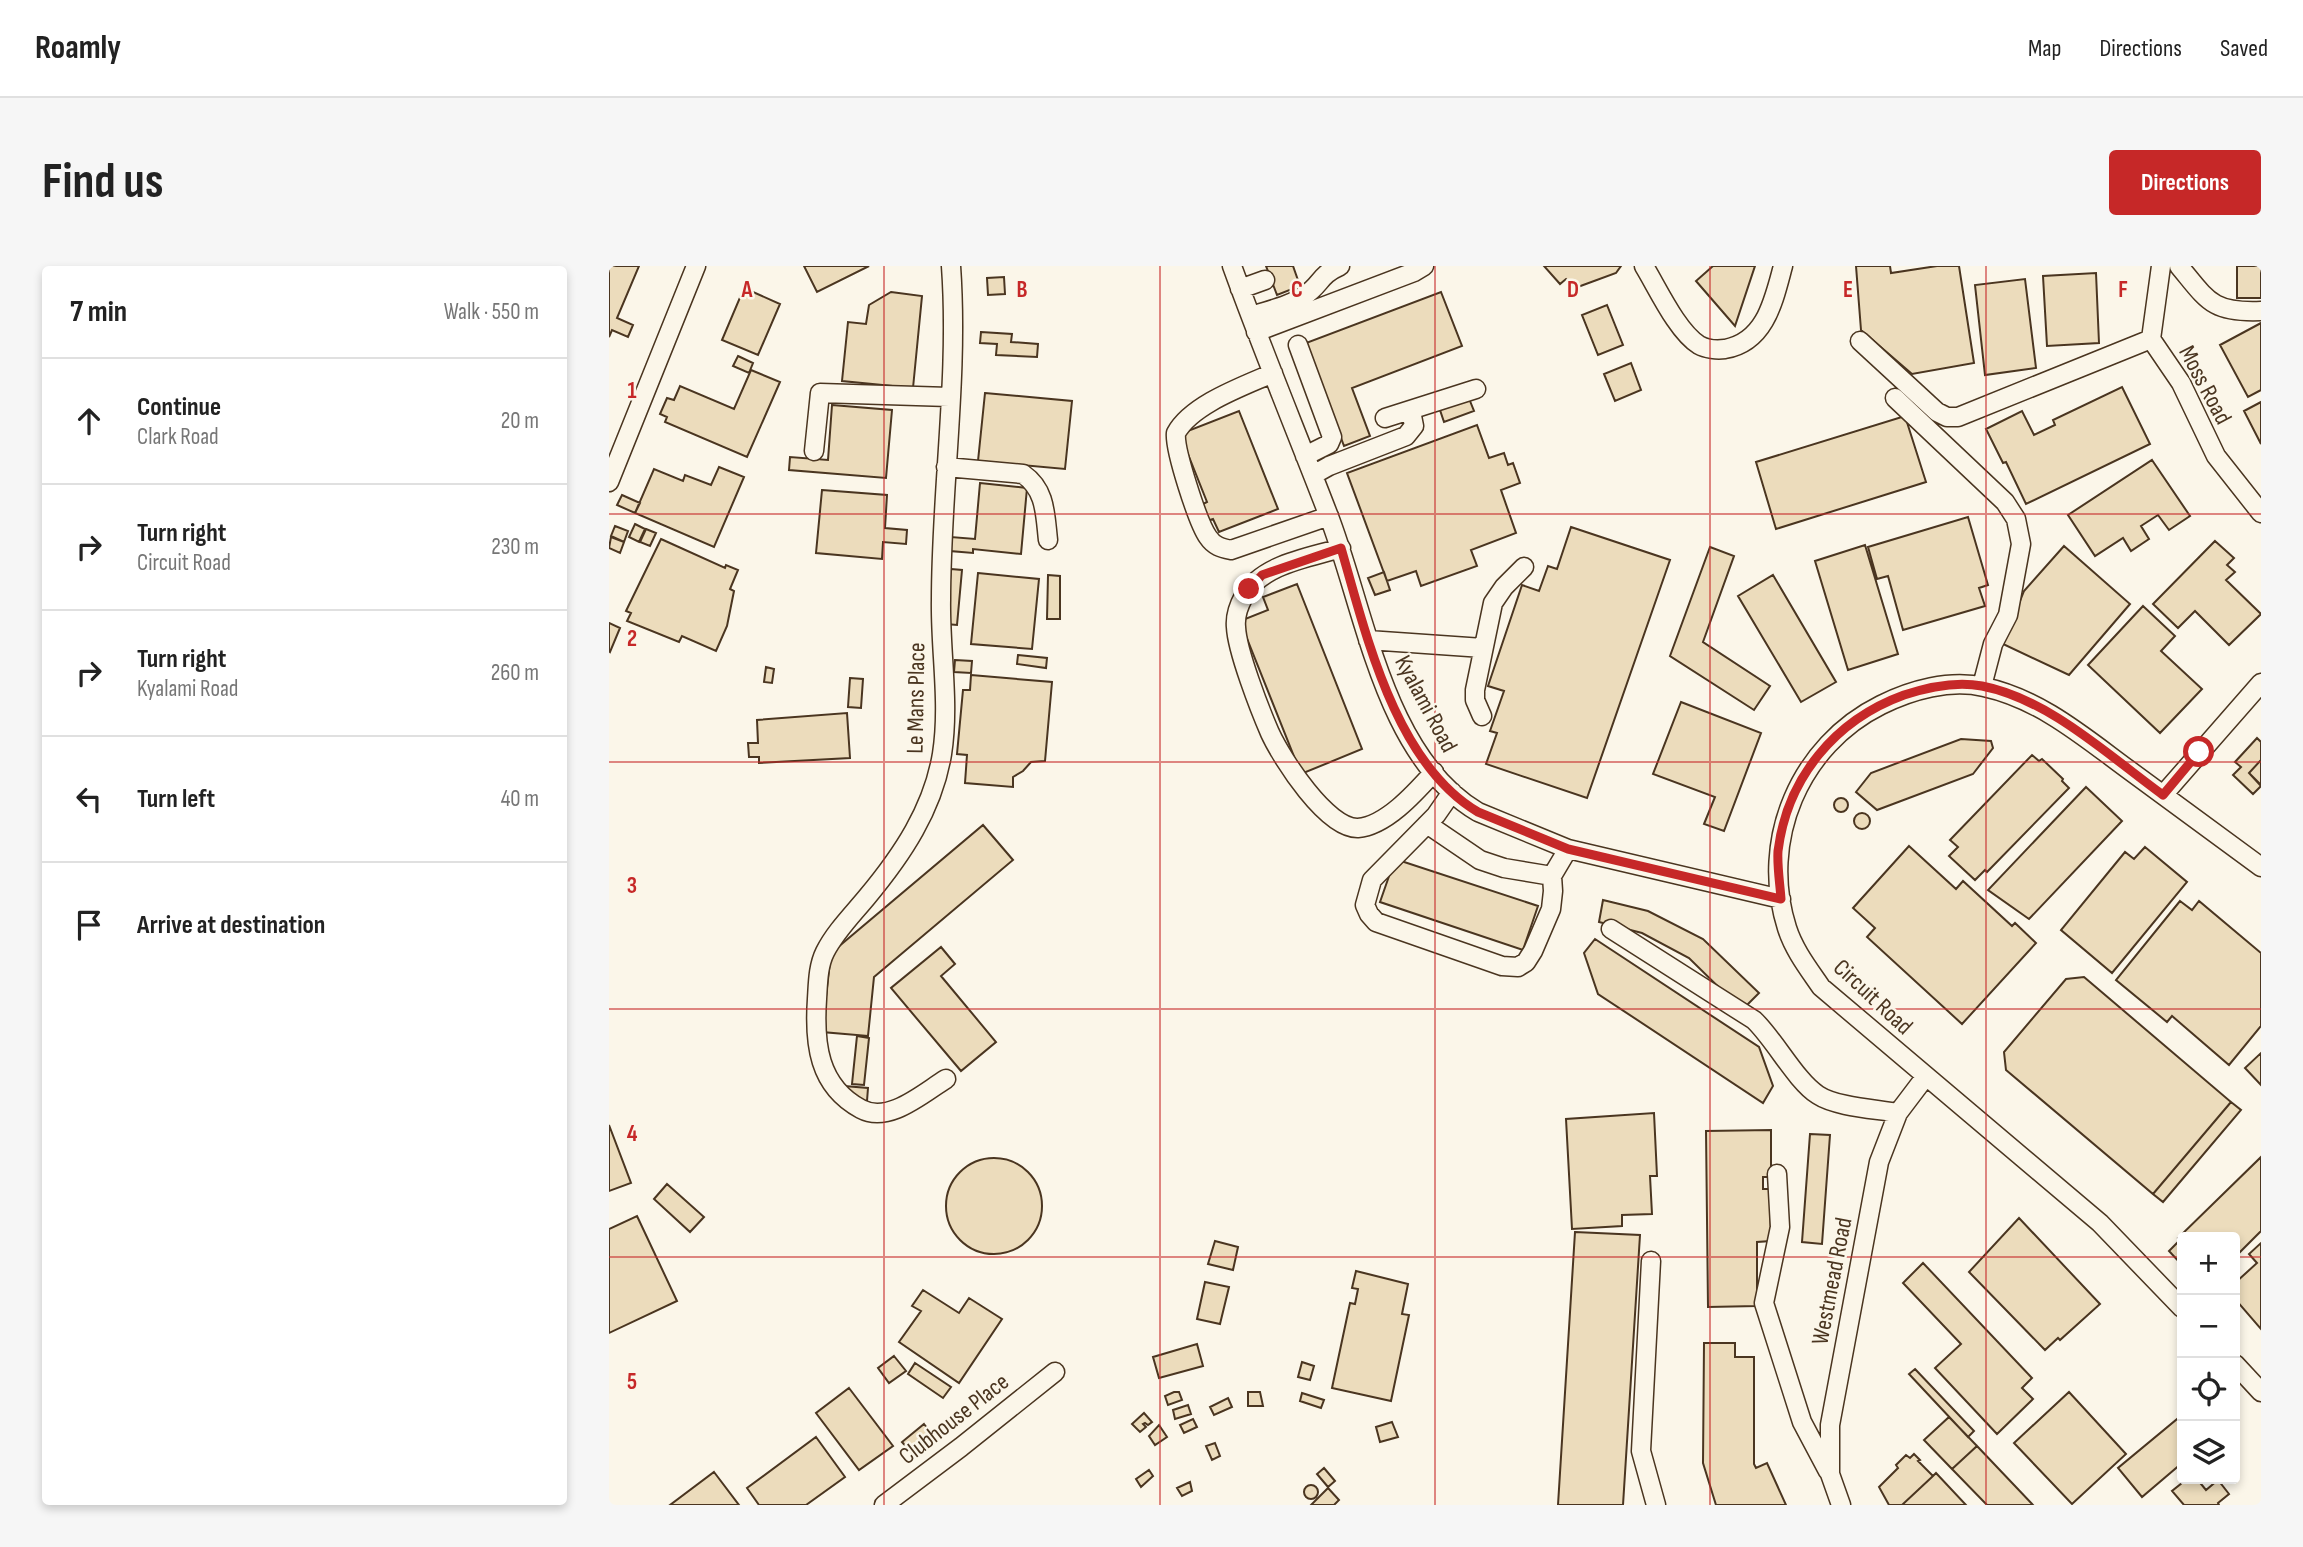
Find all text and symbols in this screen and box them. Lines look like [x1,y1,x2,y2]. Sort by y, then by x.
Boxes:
text: Roamly [35,28,121,68]
text: Map [2028,34,2061,63]
text: Directions [2099,34,2182,63]
text: Saved [2220,34,2268,63]
button: Directions [2109,150,2261,215]
text: Find us [42,153,164,212]
text: A [741,276,754,304]
text: B [1017,276,1028,304]
text: C [1291,276,1303,304]
text: D [1567,276,1579,304]
text: E [1843,276,1853,304]
text: F [2118,276,2128,304]
text: 7 min [70,294,127,330]
text: Walk · 550 m [444,298,539,326]
street label: Moss Road [2172,341,2238,429]
text: 1 [627,377,637,405]
text: Continue [137,392,221,423]
icon: ahead [70,402,108,440]
text: 20 m [501,407,539,435]
text: Clark Road [137,423,219,451]
text: Turn right [137,518,226,549]
icon: right [70,528,108,566]
text: 230 m [491,533,539,561]
text: Circuit Road [137,549,231,577]
route end [1233,573,1264,604]
text: 2 [627,625,637,653]
street label: Le Mans Place [901,642,931,754]
text: Turn right [137,644,226,675]
street label: Kyalami Road [1388,650,1464,758]
icon: right [70,654,108,692]
text: 260 m [491,659,539,687]
text: Kyalami Road [137,675,238,703]
route start [2183,736,2214,767]
icon: left [70,780,108,818]
text: Turn left [137,784,215,815]
text: 40 m [501,785,539,813]
text: 3 [627,872,637,900]
icon: arrive [70,906,108,944]
text: Arrive at destination [137,910,325,941]
street label: Circuit Road [1827,953,1919,1041]
text: 4 [627,1120,638,1148]
street label: Westmead Road [1805,1215,1859,1347]
map controls [2177,1232,2240,1484]
button: + [2177,1232,2240,1295]
button: − [2177,1295,2240,1358]
button: locate [2177,1358,2240,1421]
street label: Clubhouse Place [893,1367,1015,1471]
text: 5 [627,1368,637,1396]
button: layers [2177,1421,2240,1484]

